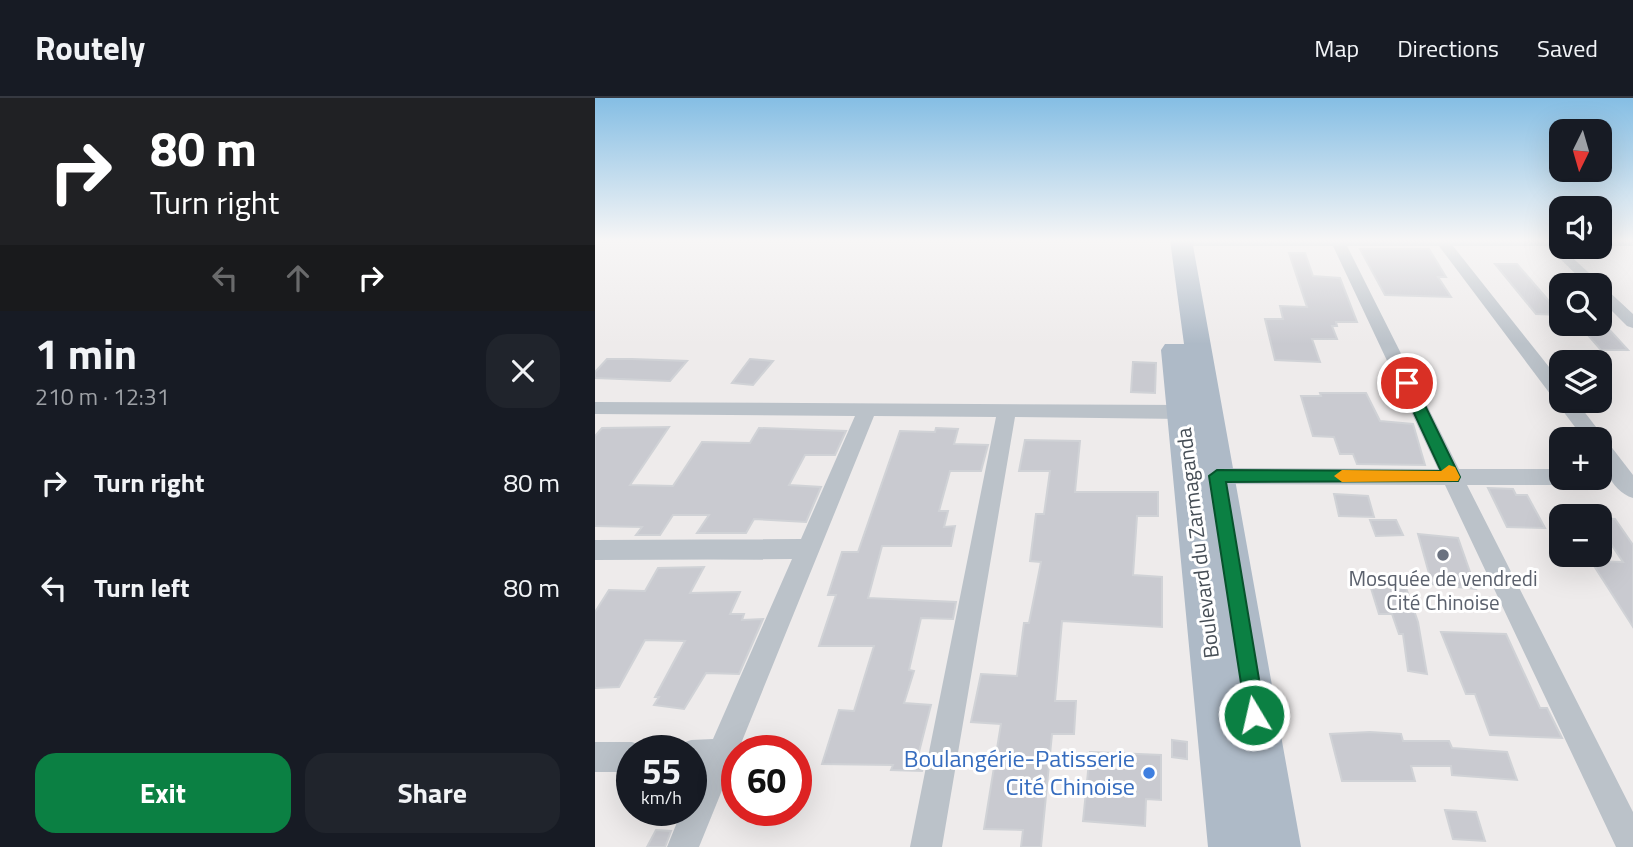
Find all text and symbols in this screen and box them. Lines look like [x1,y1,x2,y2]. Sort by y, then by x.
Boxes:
text: Routely [35,23,145,73]
text: Map [1314,30,1359,66]
text: Directions [1397,30,1499,66]
text: Saved [1537,30,1598,66]
text: 80 m [150,110,257,185]
north arrow [1549,119,1612,182]
map controls [1549,119,1612,567]
icon: right [35,126,126,217]
text: Turn right [150,178,279,226]
button: sound [1549,196,1612,259]
icon: left [206,259,244,297]
icon: ahead [279,259,317,297]
icon: right [352,259,390,297]
button: search [1549,273,1612,336]
text: 1 min [35,321,137,385]
button: close [486,334,560,408]
button: layers [1549,350,1612,413]
pin [1377,353,1437,413]
icon: arrive [1388,364,1426,402]
text: 210 m · 12:31 [35,379,170,414]
street label: Boulevard du Zarmaganda [1167,426,1227,660]
button: + [1549,427,1612,490]
text: Turn right [94,463,205,502]
text: 80 m [503,463,560,502]
icon: right [35,464,73,502]
button: − [1549,504,1612,567]
marker: Mosquée de vendredi Cité Chinoise [1435,547,1451,563]
place label: Mosquée de vendredi Cité Chinoise [1348,562,1538,618]
text: Turn left [94,568,189,607]
text: 80 m [503,568,560,607]
icon: left [35,569,73,607]
position arrow [1217,678,1291,752]
speed limit sign: 60 [721,735,812,826]
place label: Boulangérie-Patisserie Cité Chinoise [904,740,1135,804]
text: 55 [642,744,681,798]
button: Exit [35,753,291,833]
button: Share [305,753,560,833]
marker: Boulangérie-Patisserie Cité Chinoise [1141,765,1157,781]
text: km/h [641,784,682,811]

